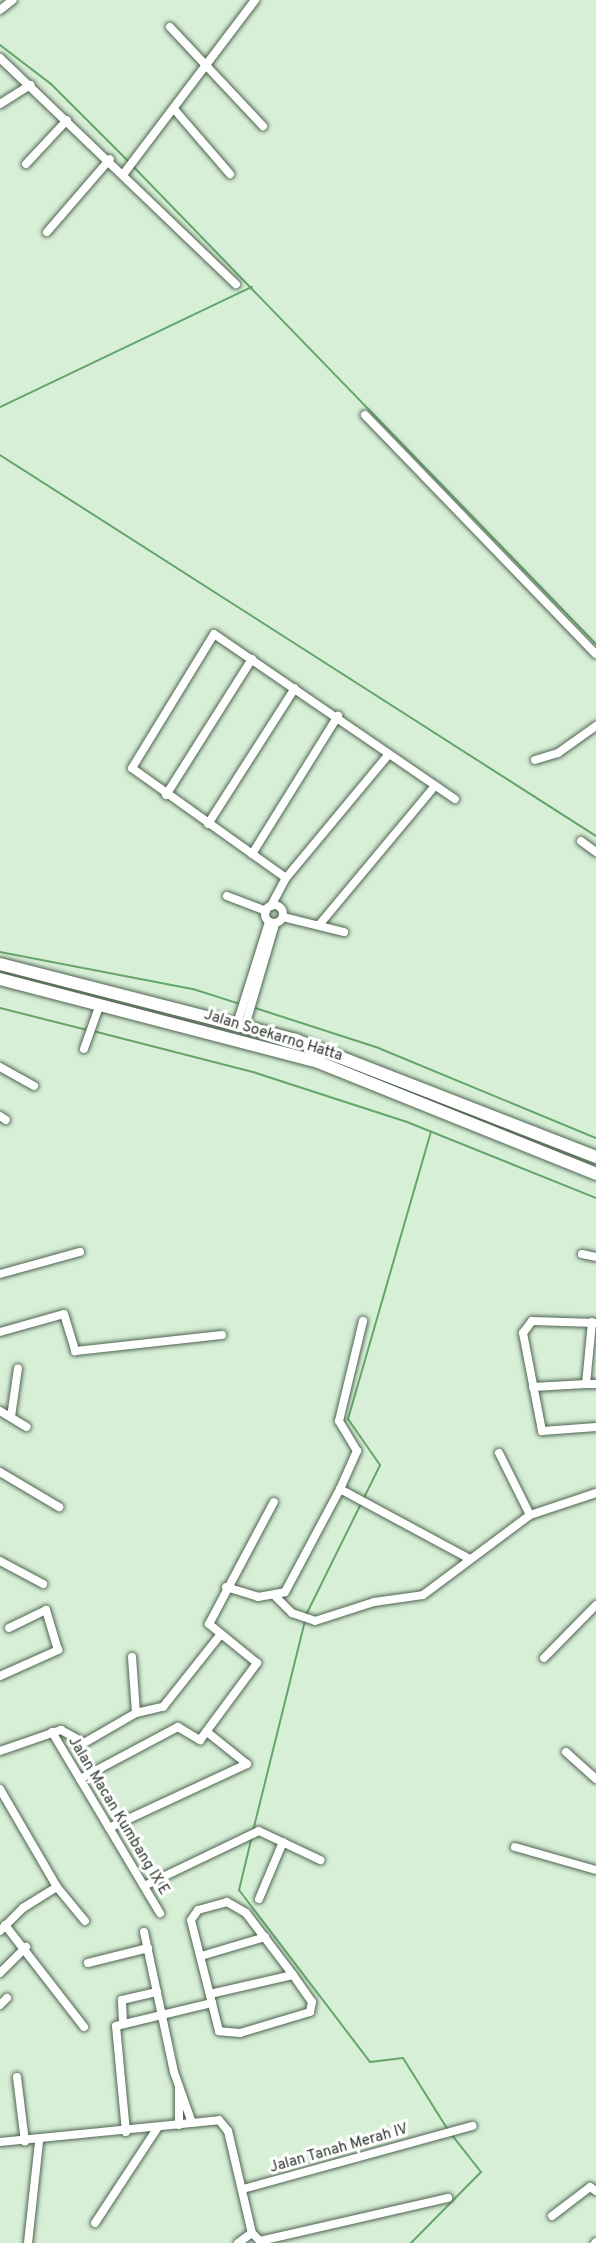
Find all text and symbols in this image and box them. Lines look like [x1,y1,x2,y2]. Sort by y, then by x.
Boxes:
street label: Jalan Soekarno Hatta [202,1006,344,1066]
street label: Jalan Macan Kumbang IX E [64,1734,172,1898]
street label: Jalan Tanah Merah IV [267,2121,411,2177]

